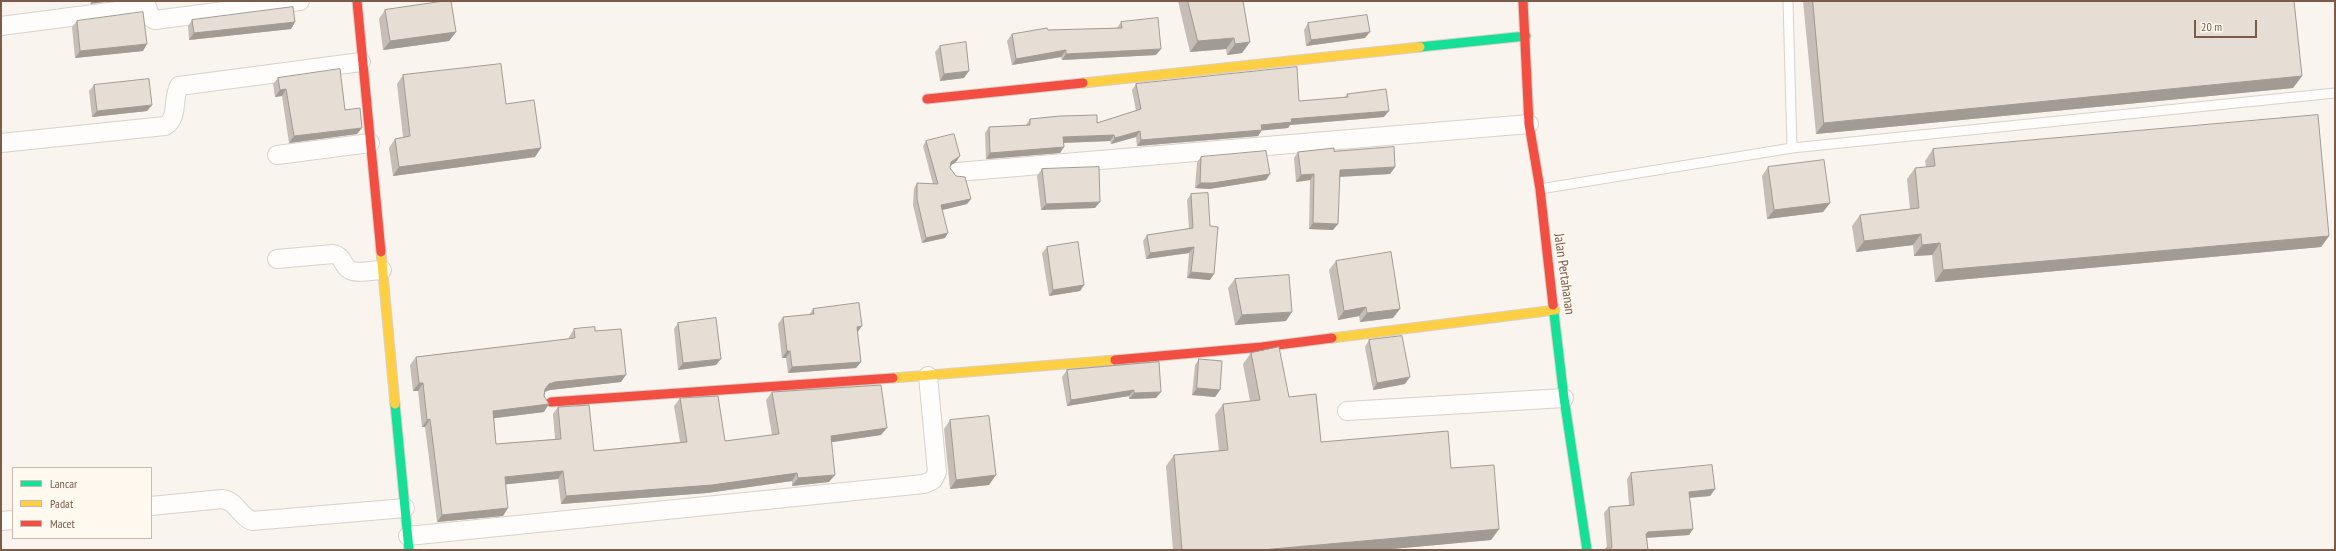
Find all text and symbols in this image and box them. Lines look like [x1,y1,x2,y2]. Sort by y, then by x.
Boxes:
scale bar [2196,12,2259,38]
text: 20 m [2201,19,2222,34]
street label: Jalan Pertahanan [1550,232,1578,316]
legend [12,467,152,539]
text: Lancar [50,476,77,491]
text: Padat [50,496,73,511]
text: Macet [50,516,75,531]

